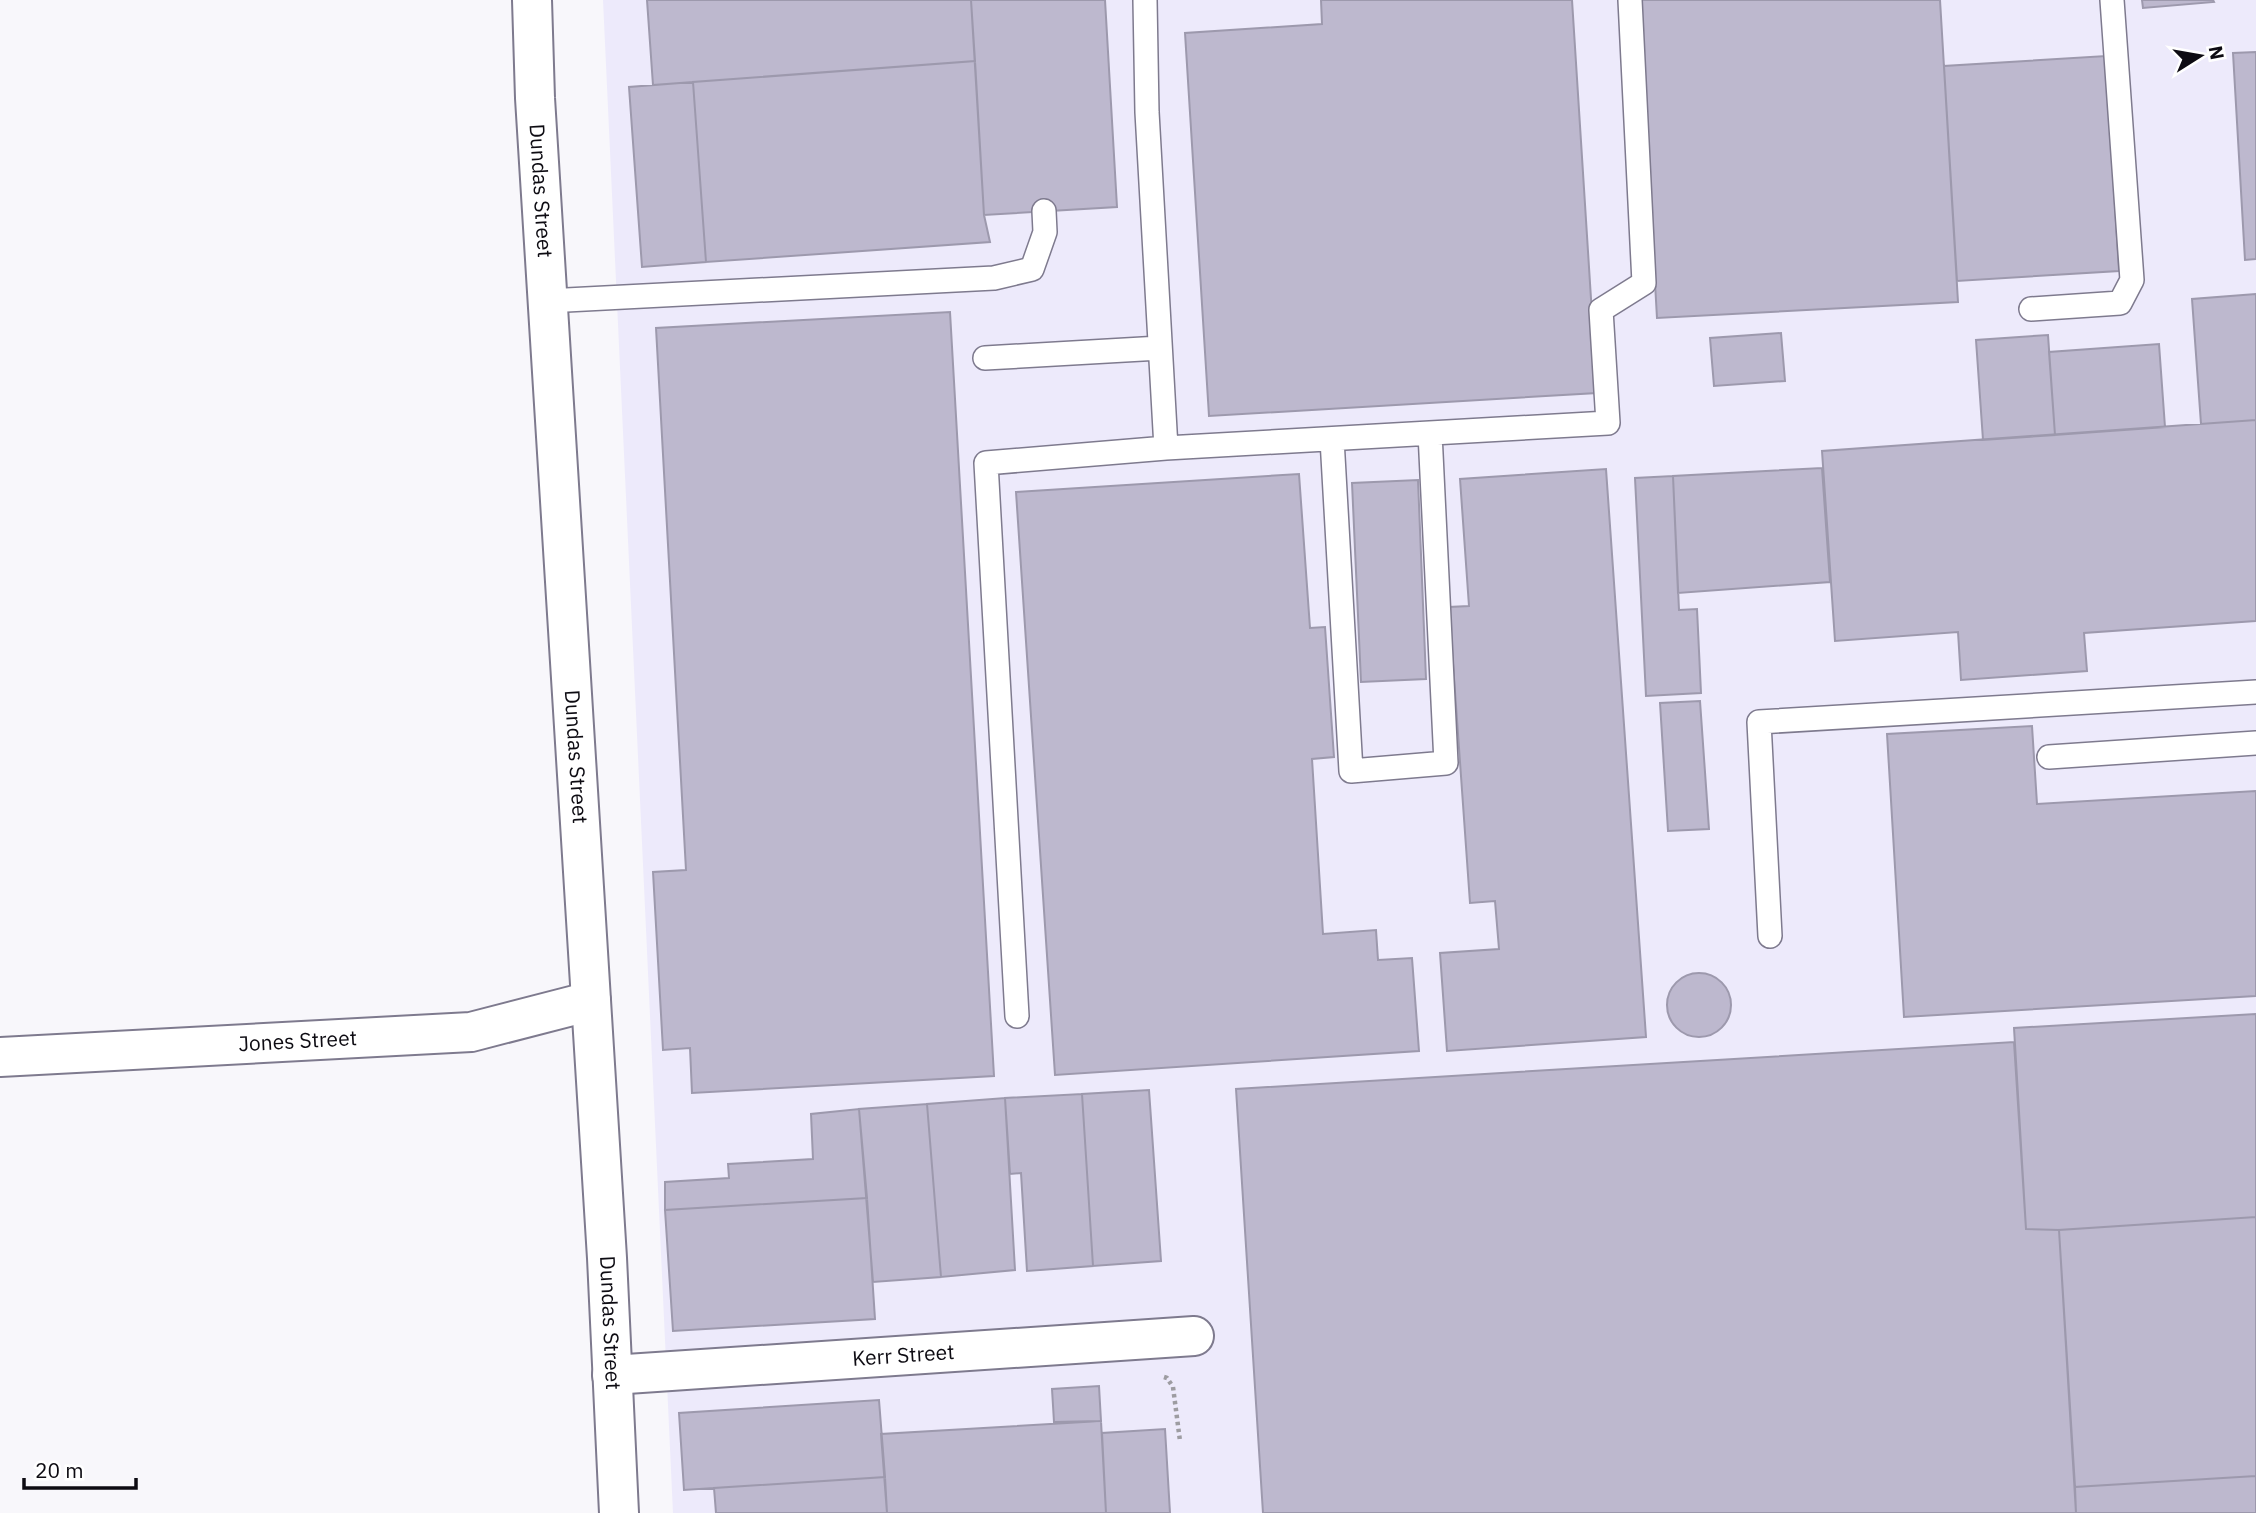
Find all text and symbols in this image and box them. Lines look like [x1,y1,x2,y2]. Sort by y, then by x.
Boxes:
north arrow [2165,21,2235,91]
text: N [2204,44,2230,62]
street label: Dundas Street [524,123,560,259]
street label: Dundas Street [559,689,595,824]
street label: Jones Street [237,1023,358,1057]
street label: Dundas Street [594,1255,628,1390]
street label: Kerr Street [851,1337,955,1372]
scale bar [24,1446,136,1490]
text: 20 m [35,1456,84,1484]

